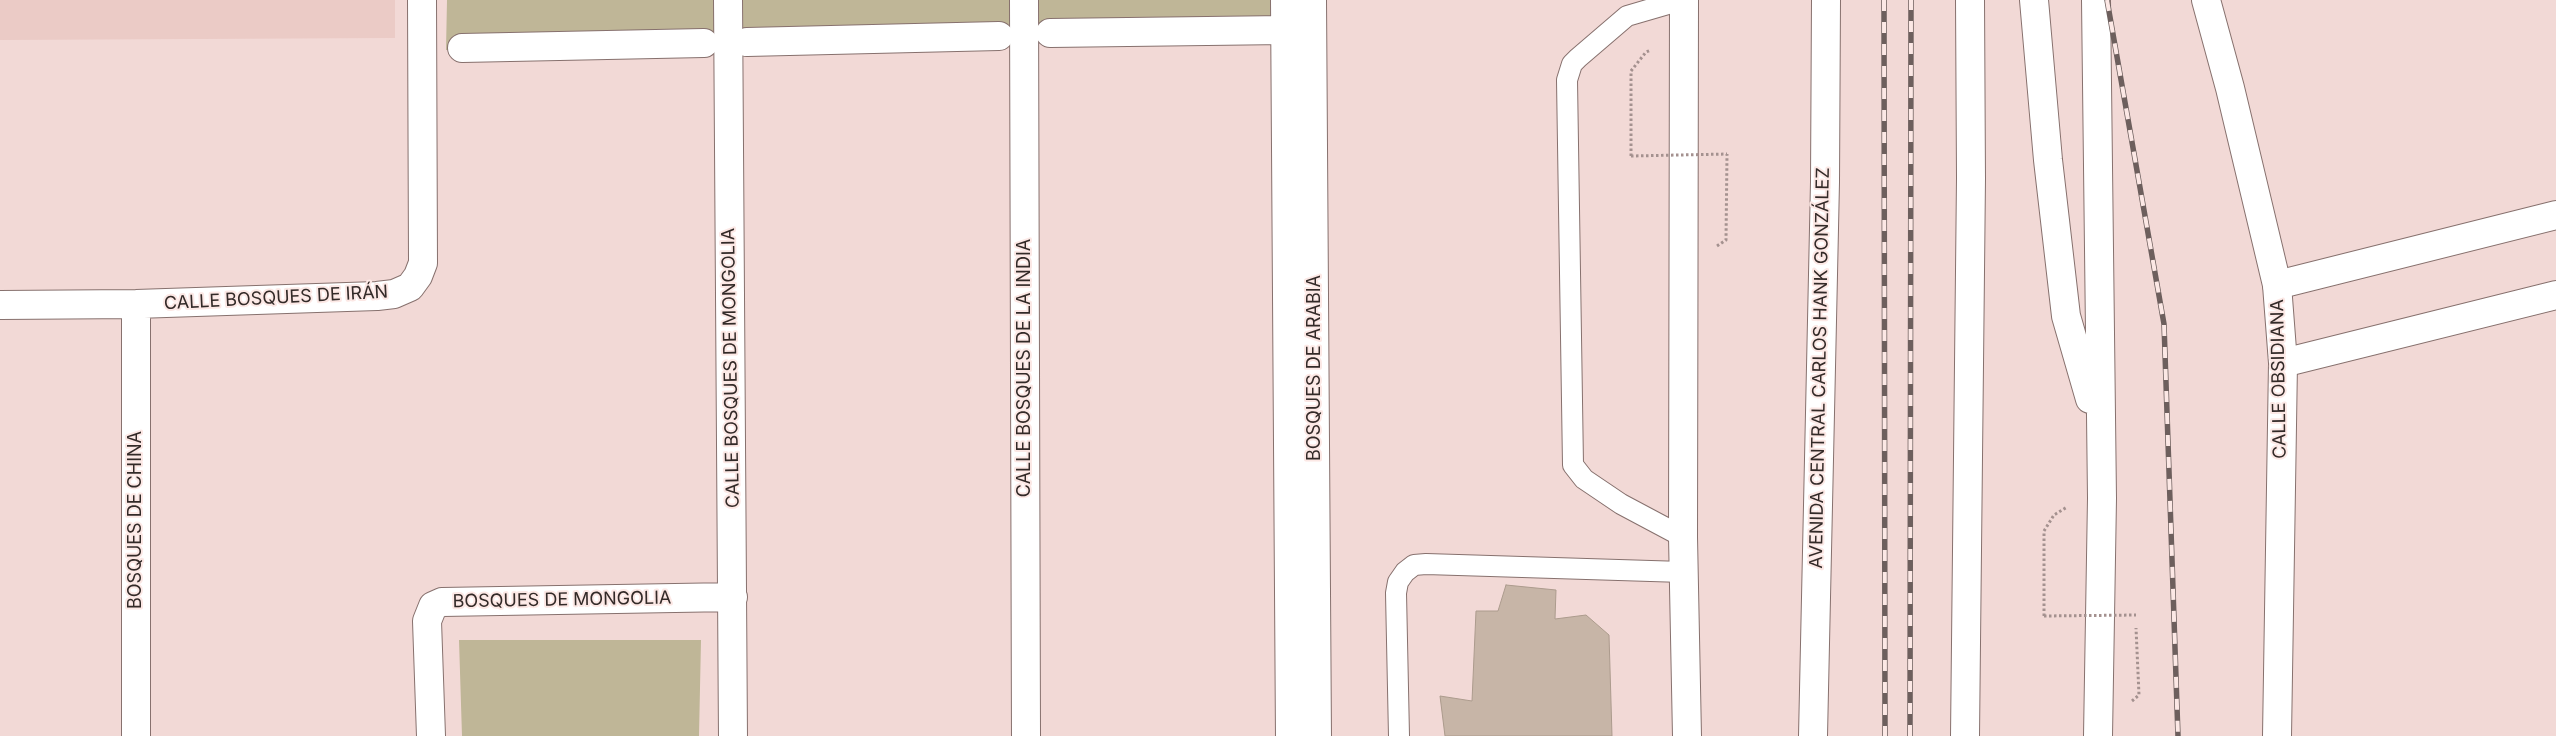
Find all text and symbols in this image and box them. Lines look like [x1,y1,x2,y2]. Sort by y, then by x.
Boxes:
street label: AVENIDA CENTRAL CARLOS HANK GONZÁLEZ [1806,167,1834,569]
street label: CALLE BOSQUES DE MONGOLIA [718,228,744,508]
street label: CALLE BOSQUES DE LA INDIA [1014,239,1036,497]
street label: BOSQUES DE ARABIA [1304,275,1326,461]
street label: CALLE BOSQUES DE IRÁN [163,281,389,315]
street label: CALLE OBSIDIANA [2267,299,2291,459]
street label: BOSQUES DE CHINA [125,431,147,609]
street label: BOSQUES DE MONGOLIA [452,587,672,613]

